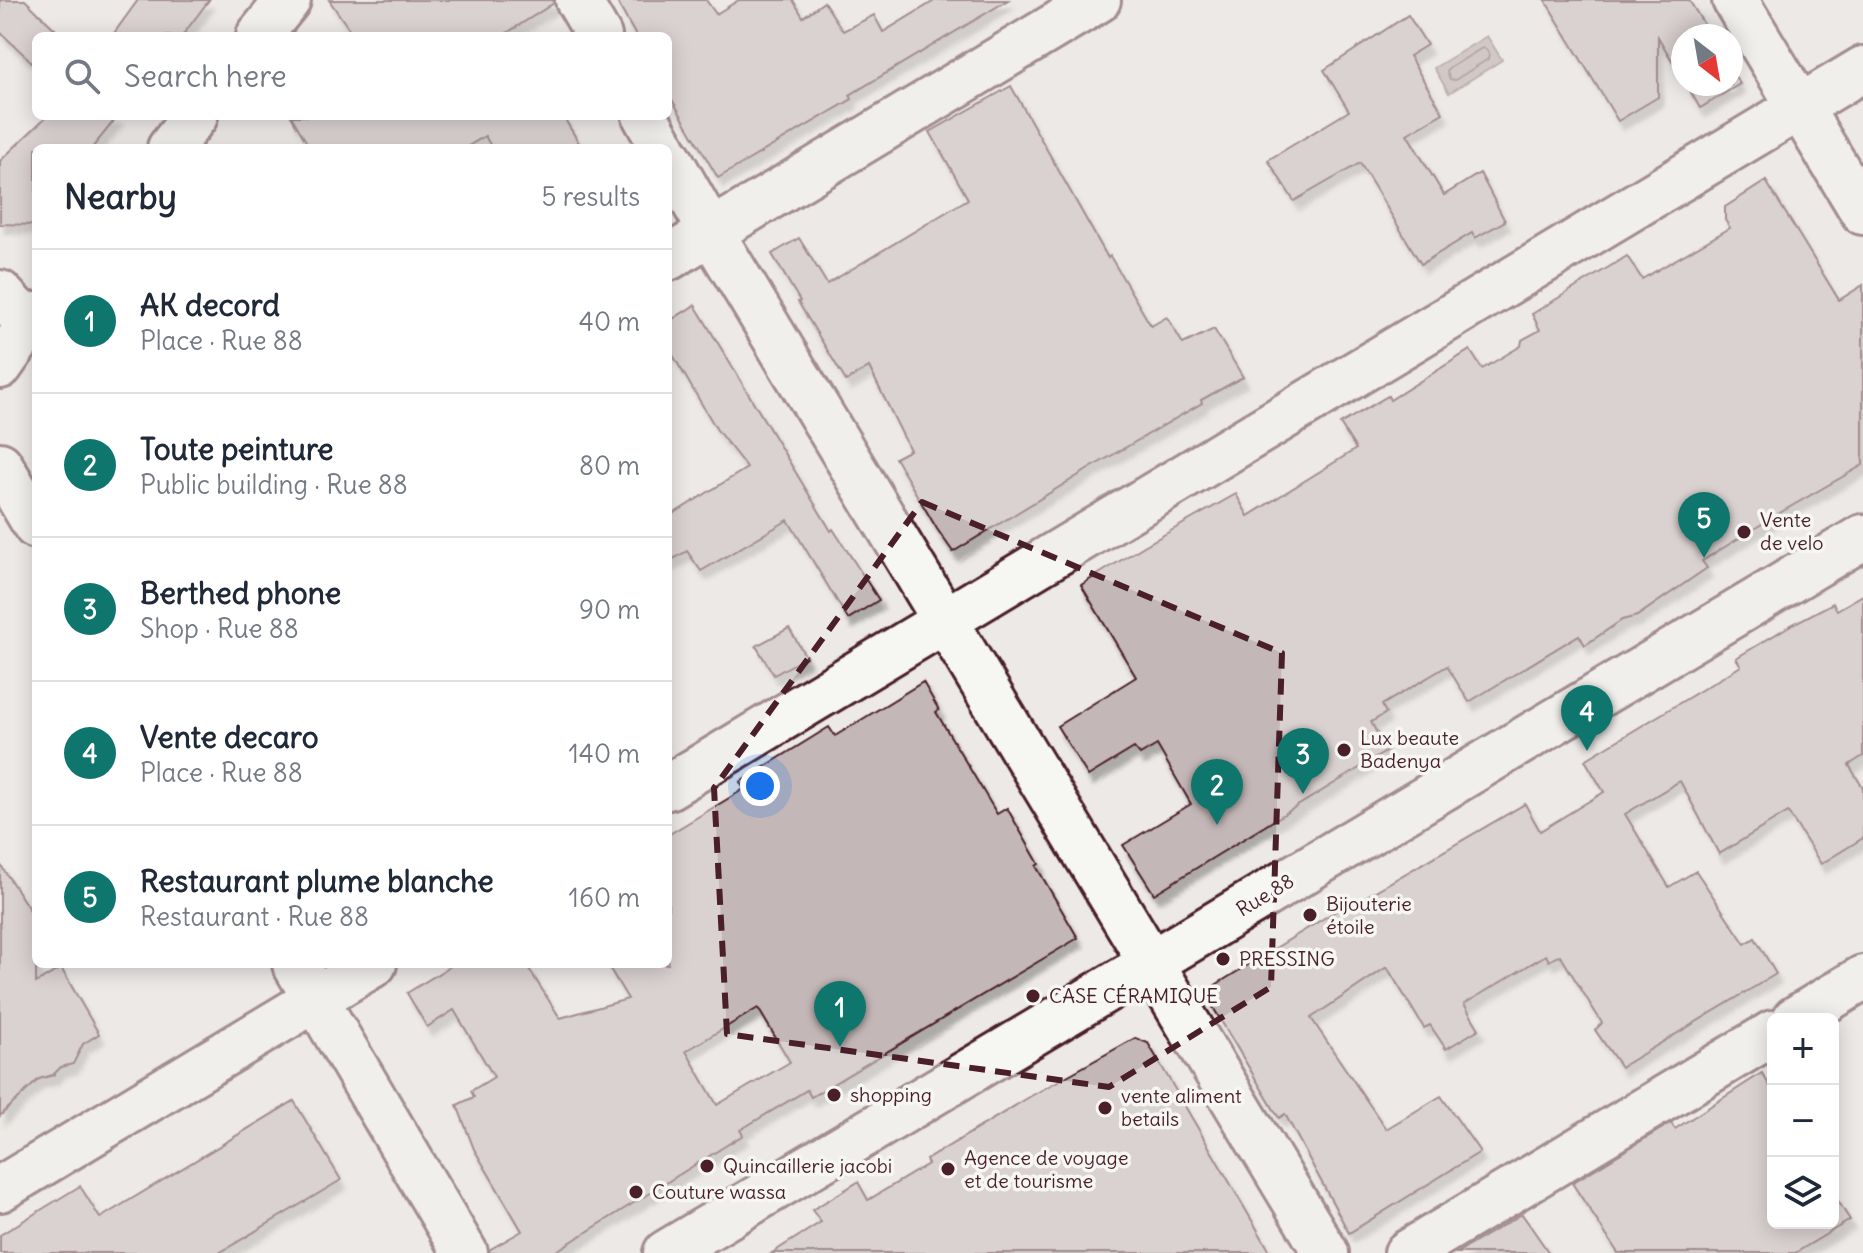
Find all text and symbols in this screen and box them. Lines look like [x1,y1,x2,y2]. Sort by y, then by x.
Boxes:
north arrow [1671,24,1743,96]
search box [32,32,672,120]
icon: search [60,54,104,98]
text: Search here [124,57,287,95]
text: Nearby [64,175,177,218]
text: 5 results [542,180,640,213]
text: AK decord [140,286,280,324]
text: 1 [85,305,95,338]
text: 40 m [579,305,640,338]
text: Place · Rue 88 [140,324,303,357]
text: Toute peinture [140,430,333,468]
text: 2 [83,449,97,482]
text: 80 m [579,449,640,482]
text: Public building · Rue 88 [140,468,408,501]
pin: 5 [1678,492,1730,558]
place label: Vente de velo [1760,507,1823,555]
marker: Vente de velo [1735,523,1753,541]
text: Berthed phone [140,574,341,612]
text: 3 [83,593,97,626]
text: 90 m [579,593,640,626]
text: Shop · Rue 88 [140,612,299,645]
pin: 4 [1561,685,1613,751]
text: Vente decaro [140,718,319,756]
place label: Lux beaute Badenya [1360,725,1459,773]
pin: 3 [1277,728,1329,794]
text: 4 [82,737,98,770]
text: 140 m [569,737,640,770]
marker: Lux beaute Badenya [1335,741,1353,759]
text: Place · Rue 88 [140,756,303,789]
pin: 2 [1191,759,1243,825]
your location [740,766,780,806]
text: Restaurant plume blanche [140,862,494,900]
street label: Rue 88 [1231,868,1298,921]
text: 5 [83,881,97,914]
text: 160 m [569,881,640,914]
place label: Bijouterie étoile [1326,891,1412,939]
text: Restaurant · Rue 88 [140,900,369,933]
marker: Bijouterie étoile [1301,906,1319,924]
place label: PRESSING [1239,946,1335,971]
marker: PRESSING [1214,950,1232,968]
pin: 1 [814,981,866,1047]
place label: CASE CÉRAMIQUE [1049,983,1218,1008]
marker: CASE CÉRAMIQUE [1024,987,1042,1005]
map controls [1767,1013,1839,1229]
button: + [1767,1013,1839,1085]
place label: shopping [850,1082,932,1107]
place label: vente aliment betails [1121,1083,1242,1131]
button: − [1767,1085,1839,1157]
marker: shopping [825,1086,843,1104]
marker: vente aliment betails [1096,1099,1114,1117]
place label: Agence de voyage et de tourisme [964,1145,1129,1193]
place label: Quincaillerie jacobi [723,1153,892,1178]
marker: Quincaillerie jacobi [698,1157,716,1175]
button: layers [1767,1157,1839,1229]
marker: Agence de voyage et de tourisme [939,1160,957,1178]
place label: Couture wassa [652,1179,786,1204]
marker: Couture wassa [627,1183,645,1201]

